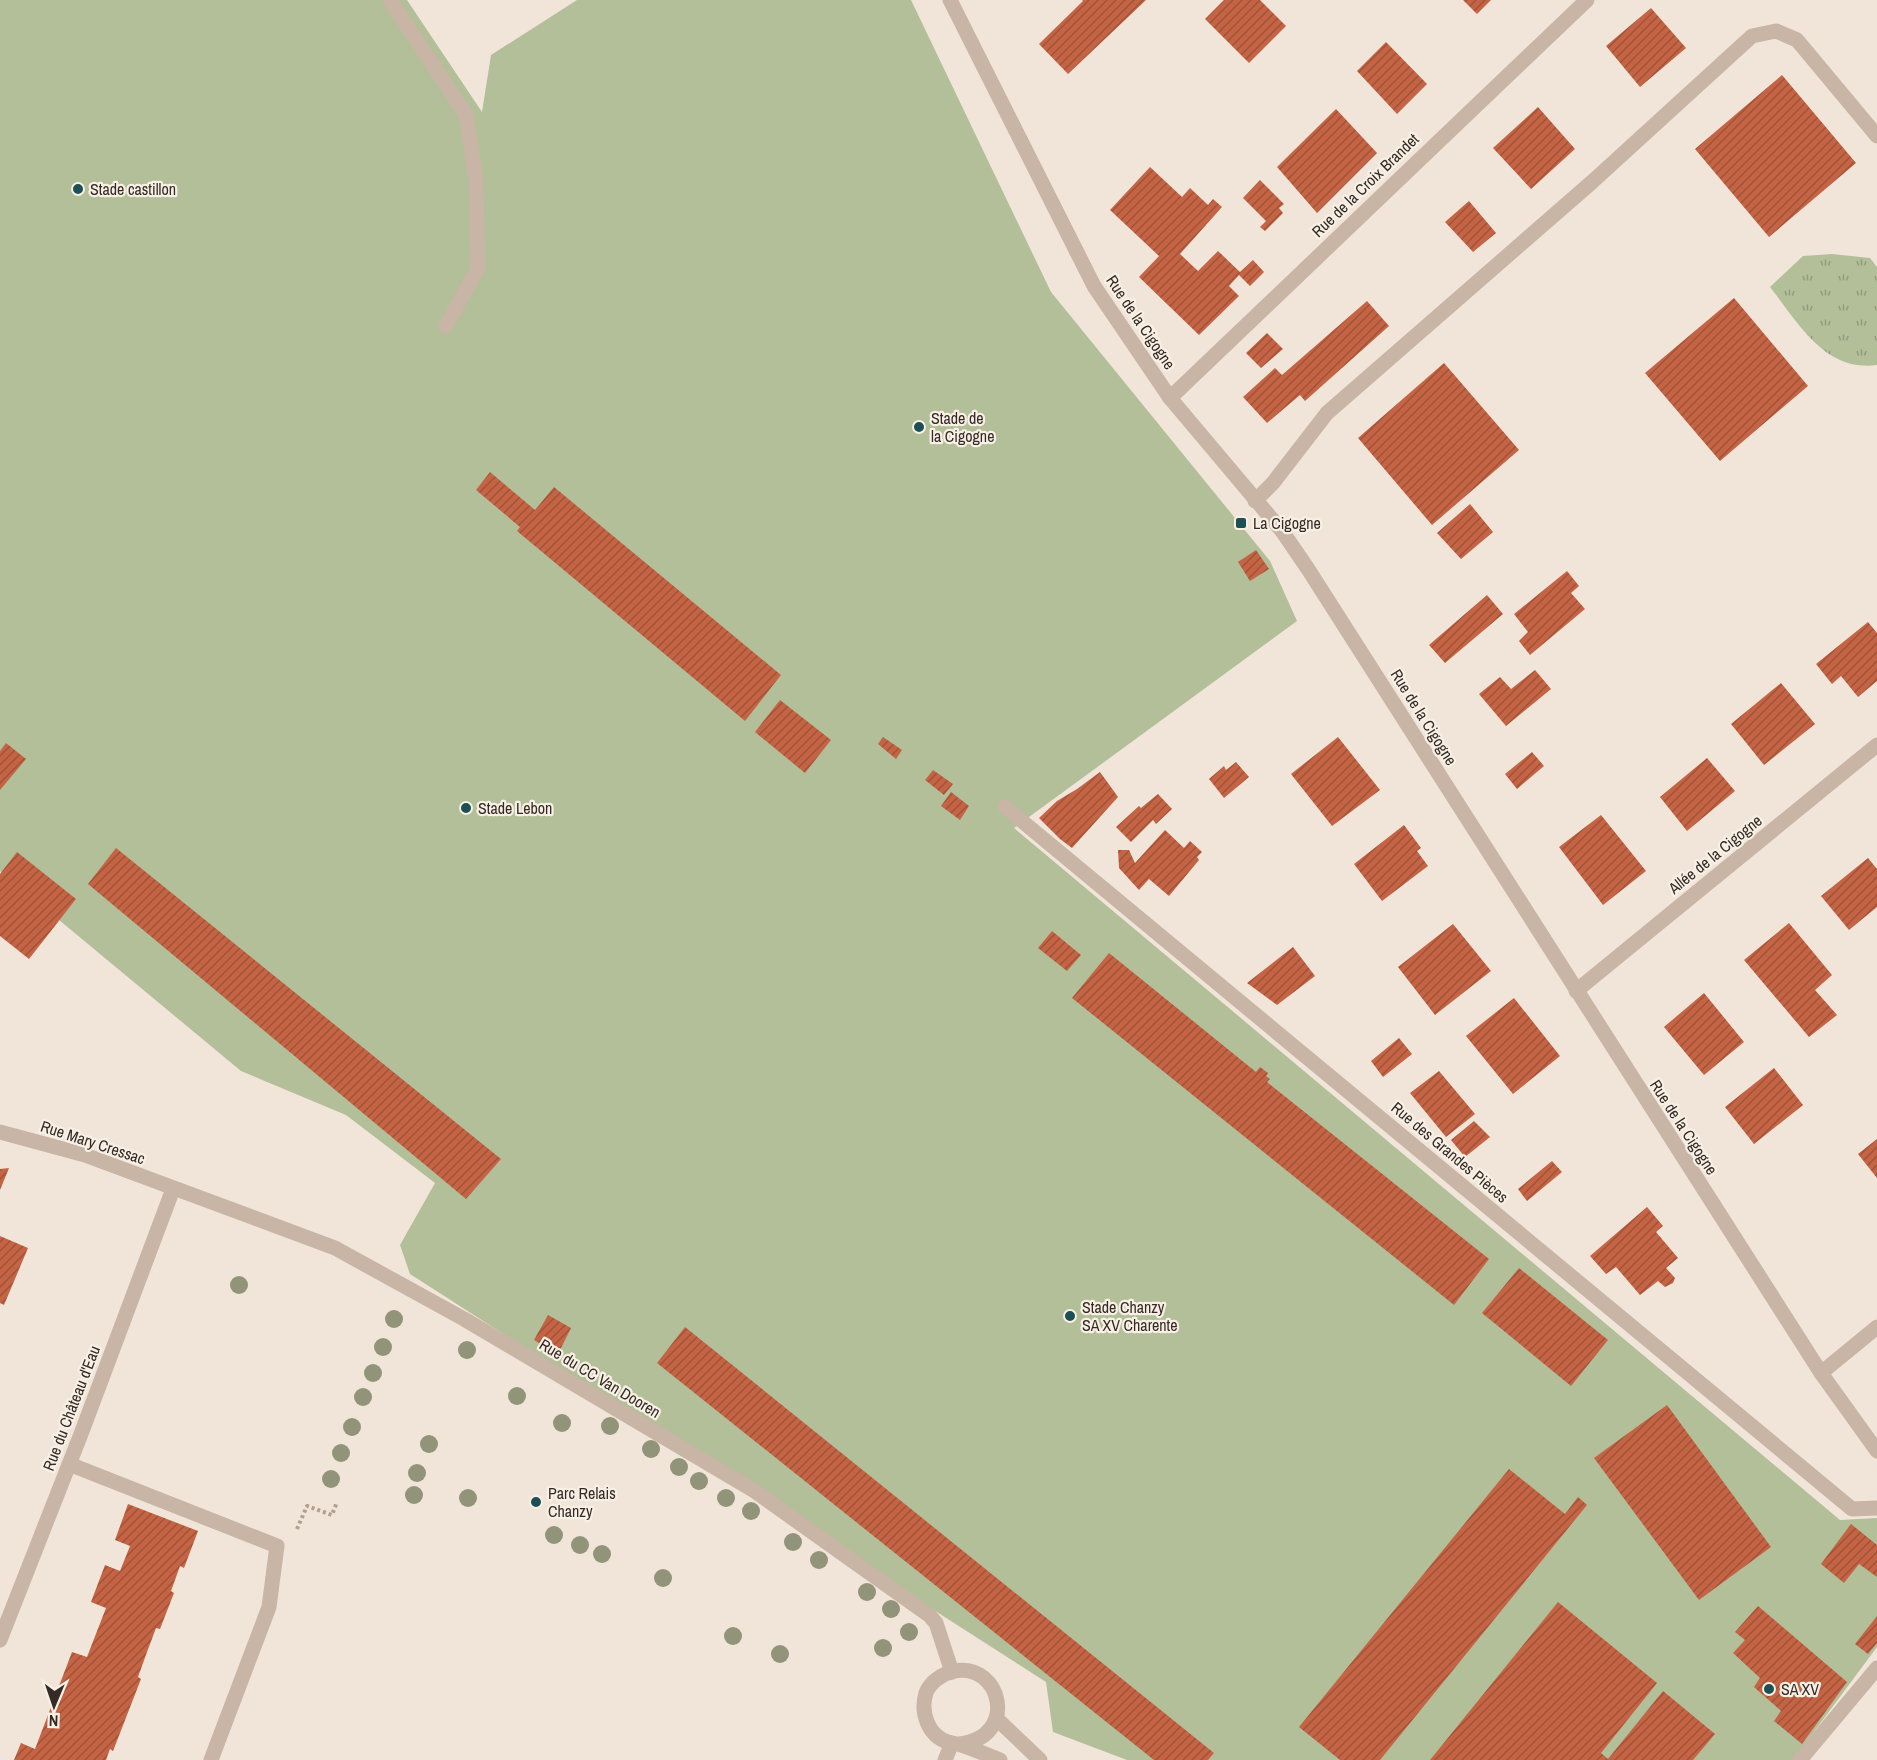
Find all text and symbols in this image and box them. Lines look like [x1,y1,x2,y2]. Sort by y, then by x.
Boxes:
street label: Rue de la Croix Brandet [1307,128,1424,242]
place label: Stade castillon [90,178,176,200]
marker: Stade castillon [71,182,85,196]
street label: Rue de la Cigogne [1101,270,1181,374]
place label: Stade de la Cigogne [931,407,994,447]
marker: Stade de la Cigogne [912,420,926,434]
place label: La Cigogne [1253,512,1321,534]
marker: La Cigogne [1234,516,1248,530]
street label: Rue de la Cigogne [1386,665,1462,769]
place label: Stade Lebon [478,797,552,819]
marker: Stade Lebon [459,801,473,815]
street label: Allée de la Cigogne [1663,809,1766,899]
street label: Rue de la Cigogne [1645,1075,1723,1179]
street label: Rue des Grandes Pièces [1387,1096,1513,1208]
street label: Rue Mary Cressac [38,1115,148,1169]
place label: Stade Chanzy SA XV Charente [1082,1296,1178,1336]
marker: Stade Chanzy SA XV Charente [1063,1309,1077,1323]
street label: Rue du CC Van Dooren [535,1333,665,1423]
street label: Rue du Château d'Eau [37,1342,105,1474]
place label: Parc Relais Chanzy [548,1482,616,1522]
marker: Parc Relais Chanzy [529,1495,543,1509]
north arrow [24,1676,84,1736]
place label: SA XV [1781,1678,1819,1700]
marker: SA XV [1762,1682,1776,1696]
text: N [48,1710,59,1732]

